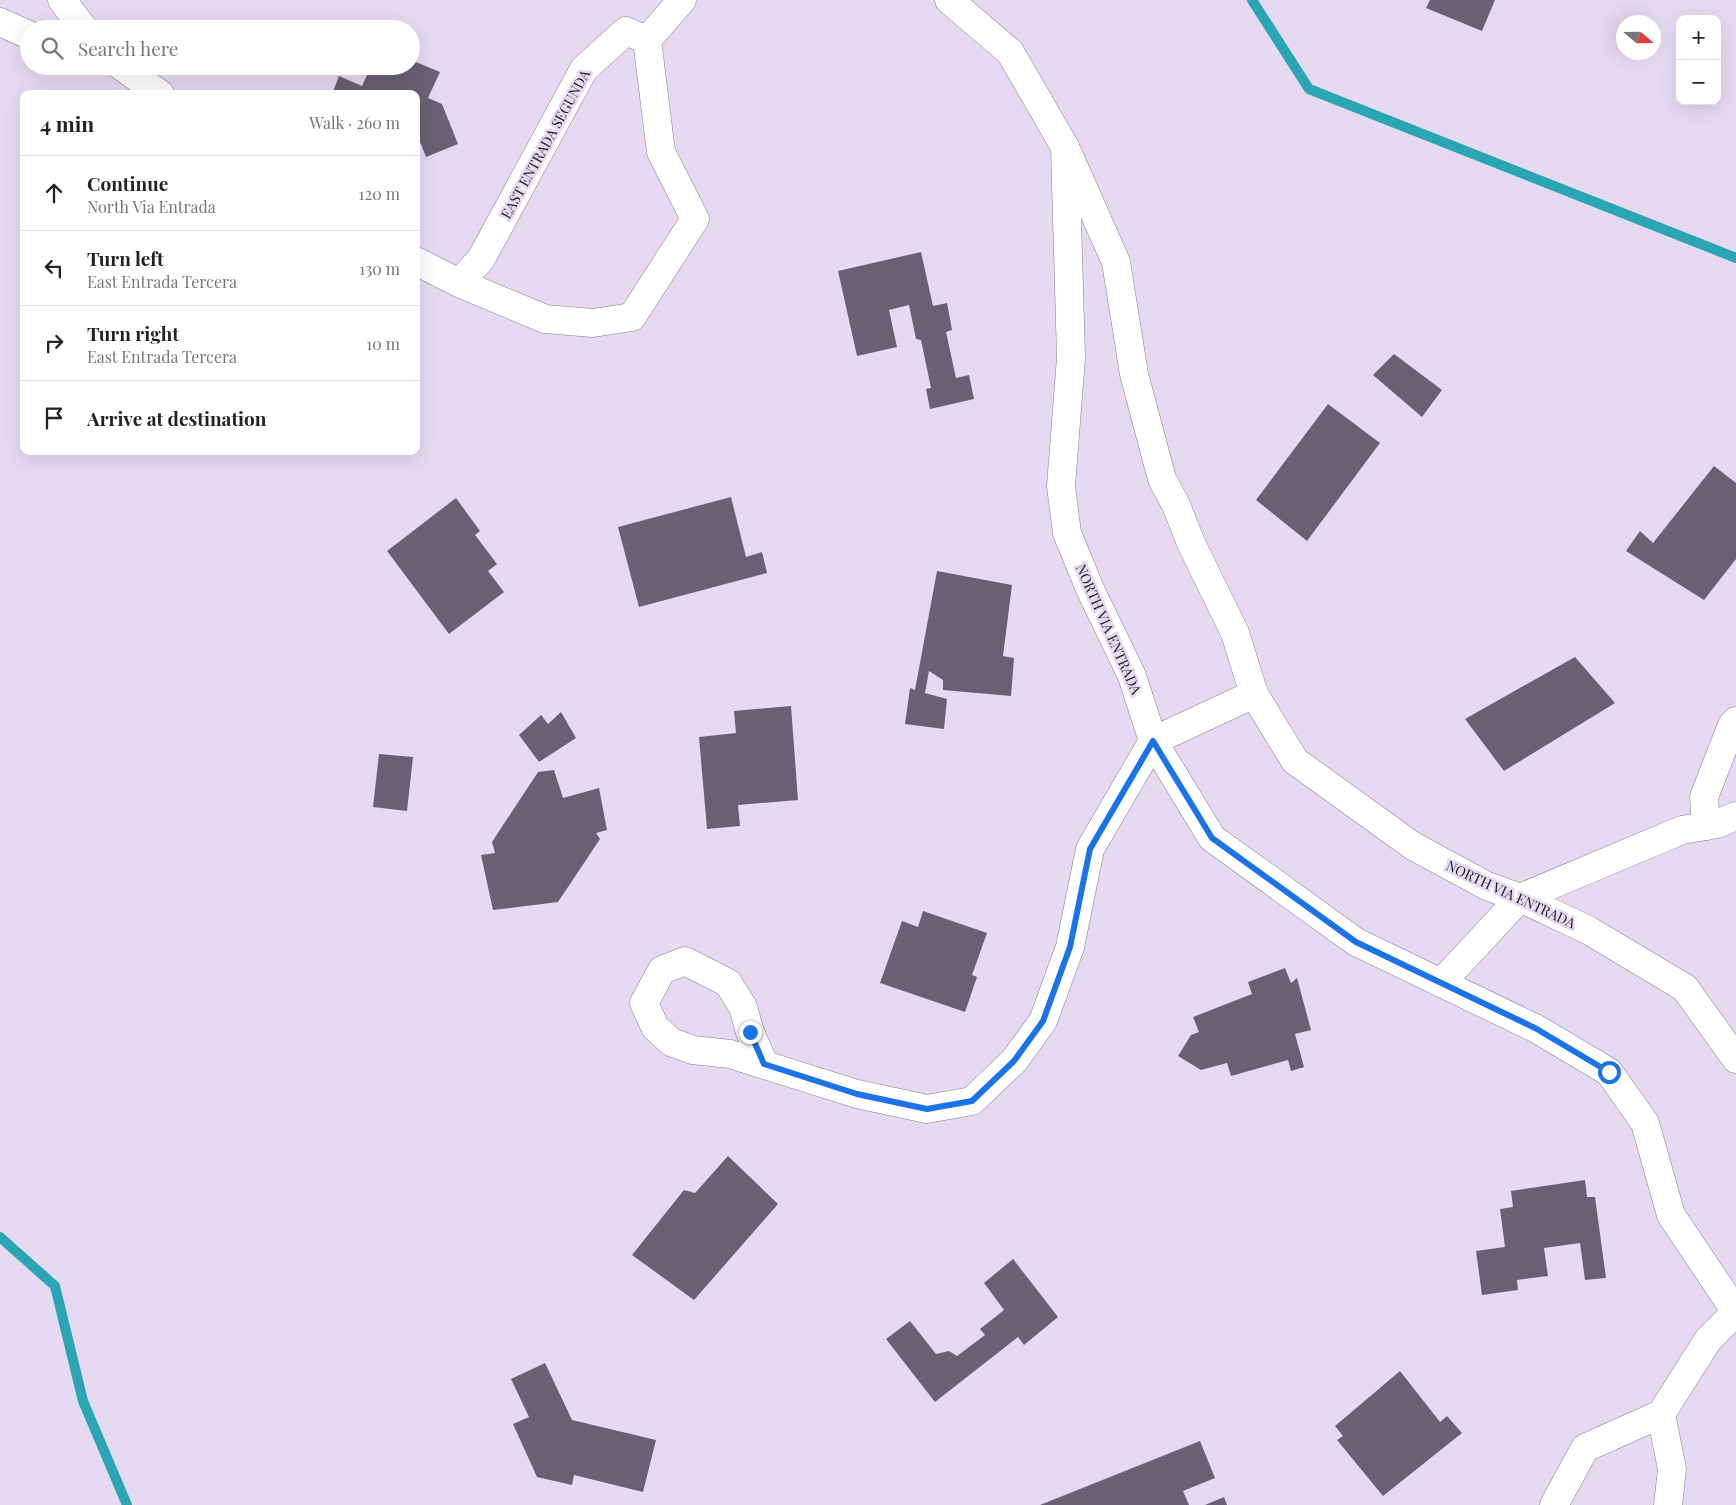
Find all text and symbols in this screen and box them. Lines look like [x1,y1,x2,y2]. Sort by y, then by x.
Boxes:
north arrow [1616,15,1661,60]
map controls [1676,15,1721,105]
button: + [1676,15,1721,60]
search box [20,20,420,75]
icon: search [38,34,66,62]
text: Search here [78,35,178,61]
button: − [1676,60,1721,105]
street label: EAST ENTRADA SEGUNDA [496,66,594,222]
text: 4 min [40,109,94,137]
text: Walk · 260 m [309,112,400,133]
text: Continue [87,170,168,196]
icon: ahead [40,179,68,207]
text: 120 m [359,183,400,204]
text: North Via Entrada [87,196,216,217]
text: Turn left [87,245,164,271]
icon: left [40,254,68,282]
text: 130 m [359,258,400,279]
text: East Entrada Tercera [87,271,237,292]
text: Turn right [87,320,179,346]
icon: right [40,329,68,357]
text: 10 m [366,333,400,354]
text: East Entrada Tercera [87,346,237,367]
icon: arrive [40,404,68,432]
text: Arrive at destination [87,405,267,431]
street label: NORTH VIA ENTRADA [1072,561,1146,697]
street label: NORTH VIA ENTRADA [1443,856,1579,932]
route end [739,1021,762,1044]
route start [1598,1061,1621,1084]

